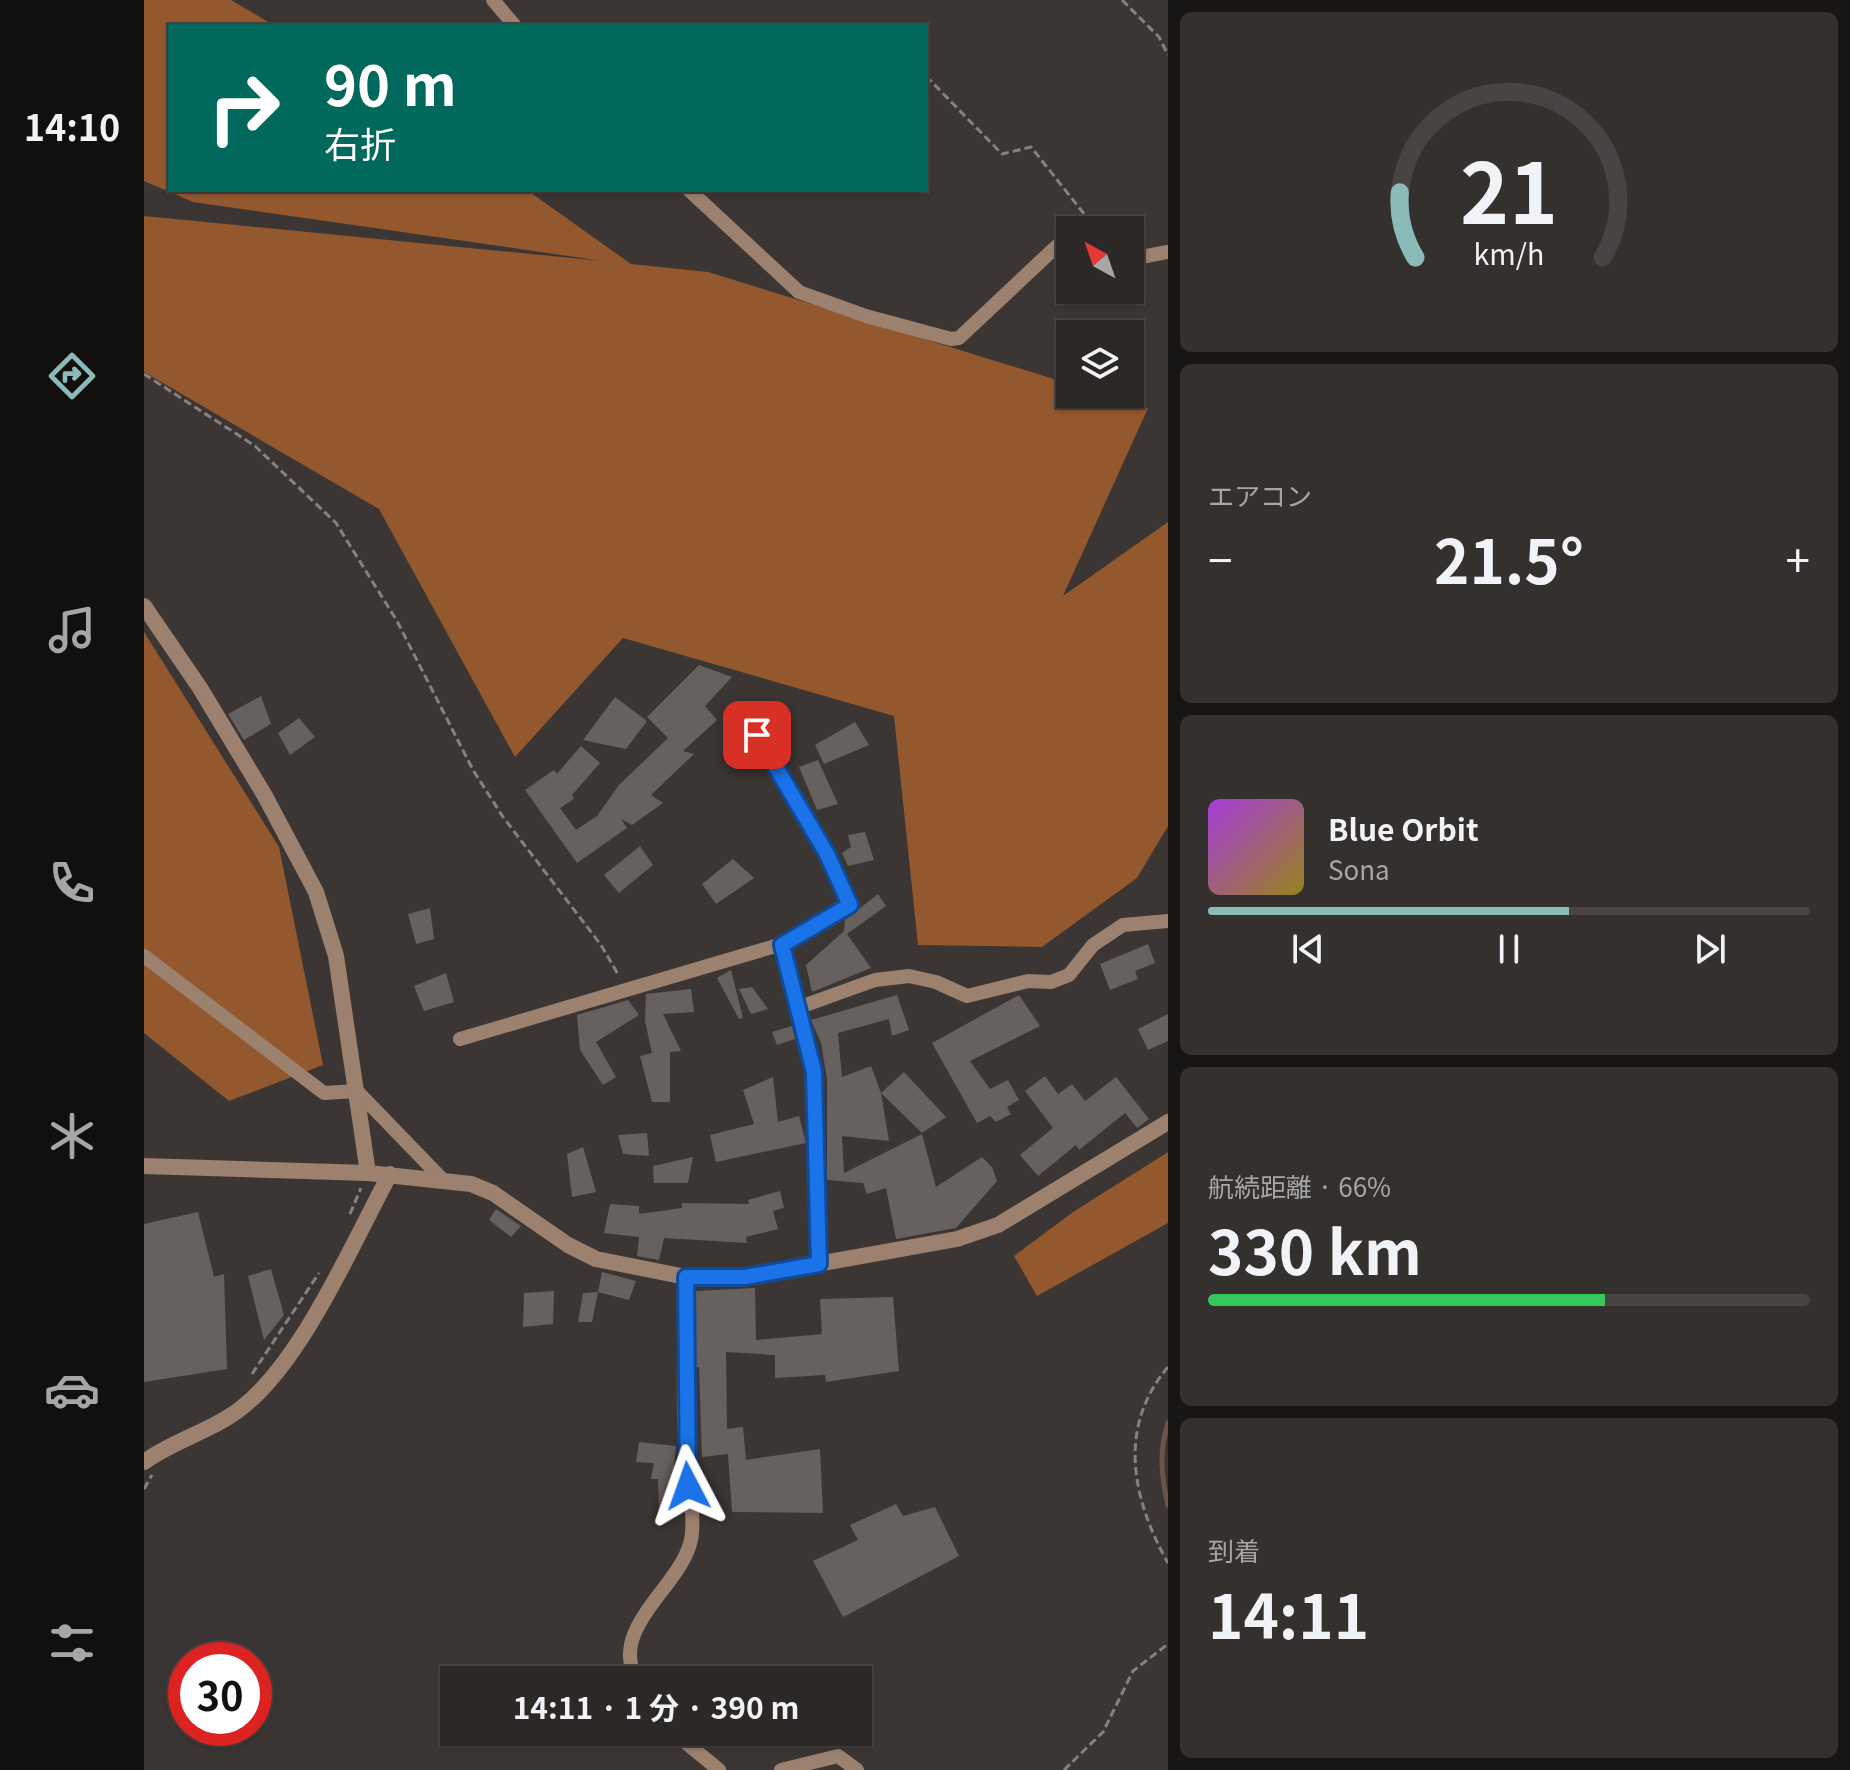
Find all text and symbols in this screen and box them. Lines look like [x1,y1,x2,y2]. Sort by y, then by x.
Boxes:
text: 90 m [324,41,457,122]
icon: right [192,56,296,160]
text: 14:10 [24,99,120,151]
text: 右折 [324,116,396,168]
text: 21 [1460,126,1558,247]
north arrow [1056,216,1144,304]
map controls [1056,216,1144,408]
text: km/h [1474,232,1544,273]
button: layers [1056,320,1144,408]
icon: directions [44,348,100,404]
text: エアコン [1208,476,1312,513]
text: 21.5° [1434,514,1584,601]
text: − [1208,526,1232,590]
text: + [1786,526,1810,590]
icon: music [44,602,100,658]
pin [723,701,791,769]
icon: arrive [735,713,779,757]
text: Blue Orbit [1328,806,1479,850]
text: Sona [1328,850,1390,887]
icon: phone [44,855,100,911]
icon: previous [1286,927,1330,971]
icon: pause [1487,927,1531,971]
icon: next [1688,927,1732,971]
icon: climate [44,1108,100,1164]
text: 航続距離 · 66% [1208,1167,1391,1204]
text: 330 km [1208,1205,1422,1292]
icon: car [44,1362,100,1418]
position arrow [646,1444,730,1528]
text: 到着 [1208,1531,1260,1568]
text: 14:11 [1208,1569,1369,1656]
icon: filters [44,1615,100,1671]
speed limit sign: 30 [168,1642,272,1746]
text: 14:11 · 1 分 · 390 m [513,1684,799,1728]

